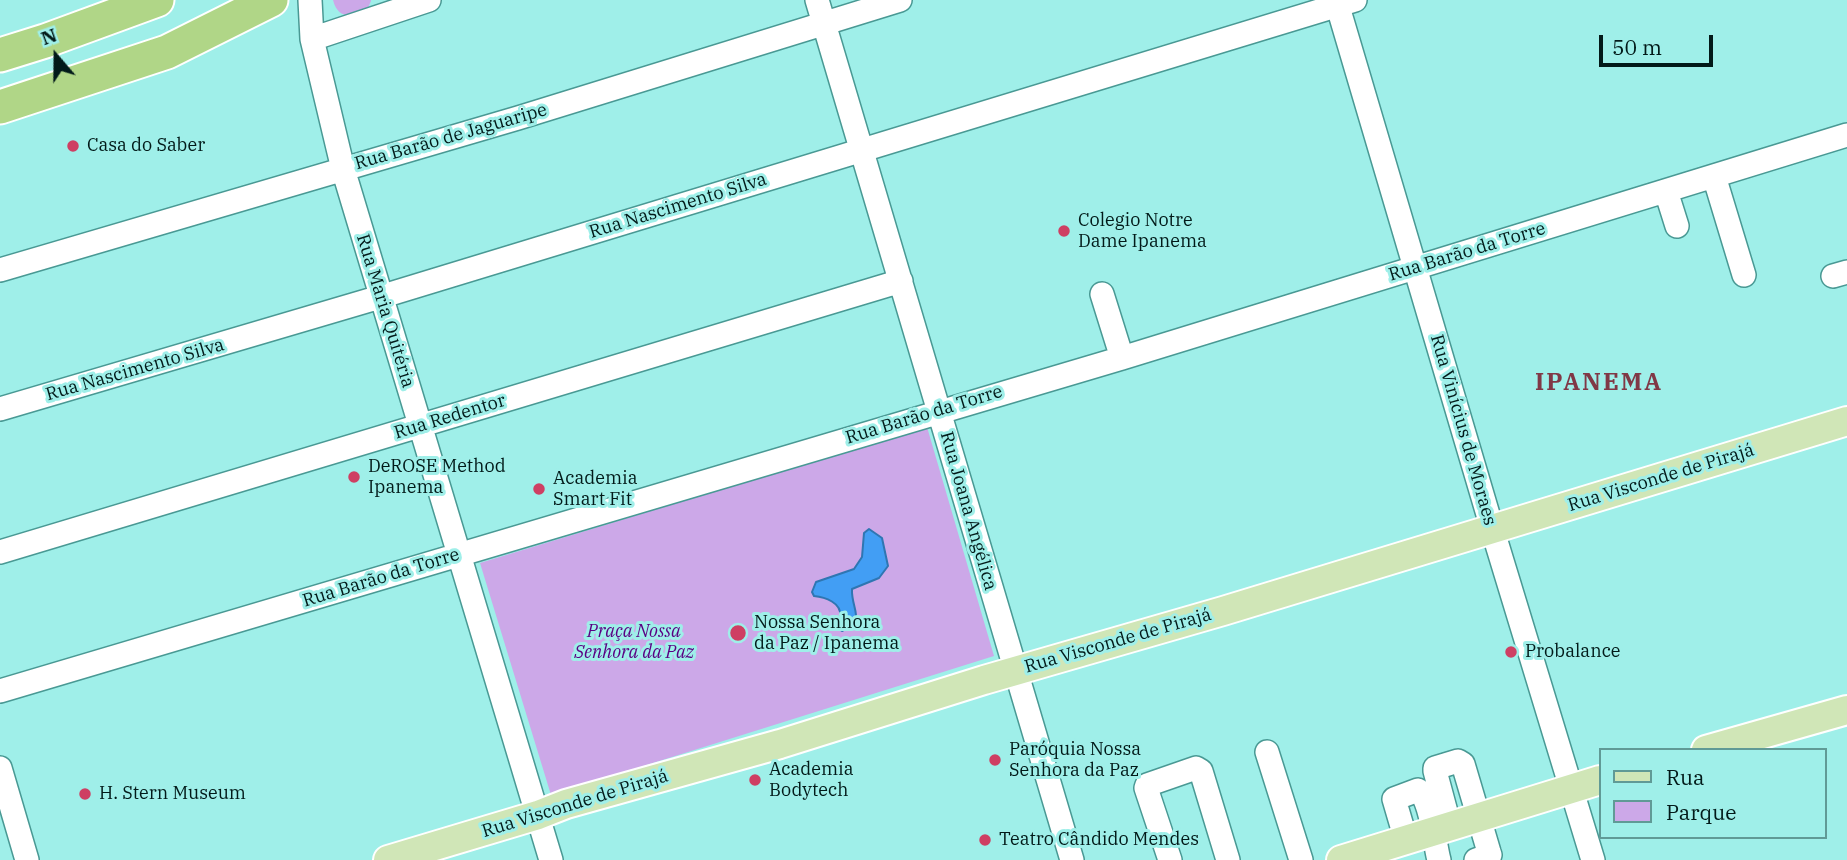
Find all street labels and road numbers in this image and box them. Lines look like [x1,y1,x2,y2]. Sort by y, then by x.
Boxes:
street label: Rua Barão de Jaguaripe [352,99,550,175]
street label: Rua Nascimento Silva [587,169,769,243]
street label: Rua Barão da Torre [1386,218,1548,286]
street label: Rua Maria Quitéria [351,232,419,390]
street label: Rua Vinícius de Moraes [1425,332,1501,528]
street label: Rua Nascimento Silva [43,334,227,406]
street label: Rua Barão da Torre [843,381,1005,449]
street label: Rua Redentor [392,390,508,444]
street label: Rua Joana Angélica [935,429,1001,593]
street label: Rua Visconde de Pirajá [1565,439,1757,517]
street label: Rua Barão da Torre [300,544,462,612]
street label: Rua Visconde de Pirajá [1022,604,1214,678]
street label: Rua Visconde de Pirajá [479,765,671,843]

